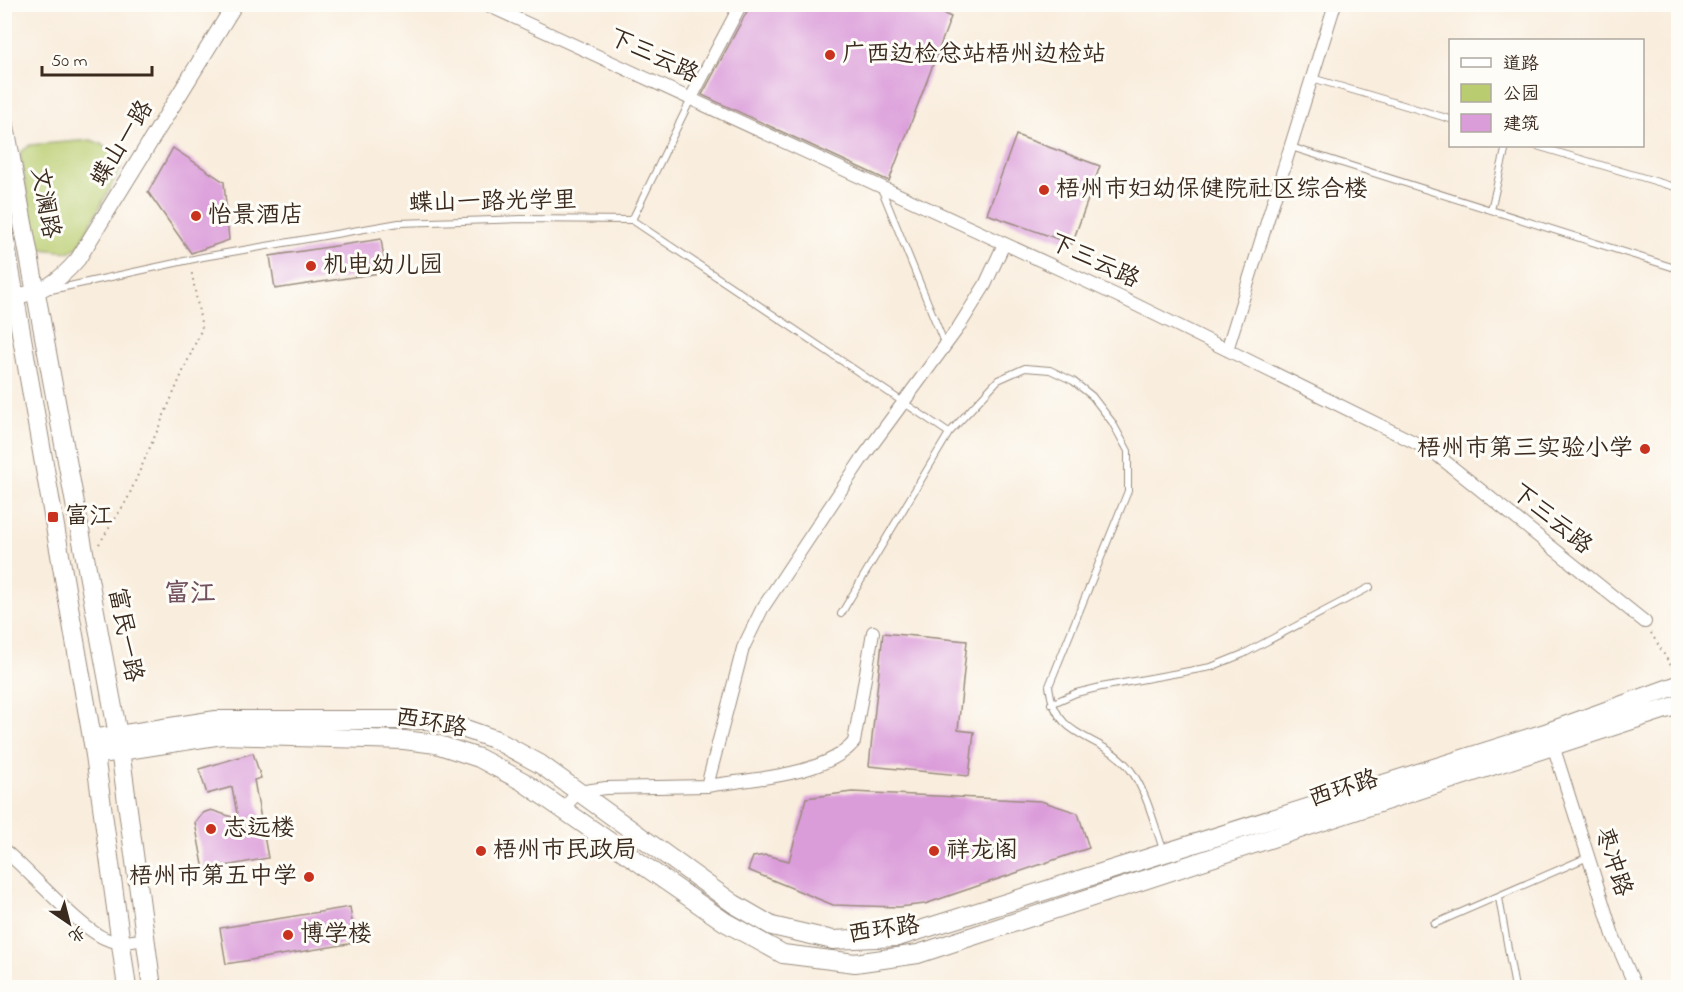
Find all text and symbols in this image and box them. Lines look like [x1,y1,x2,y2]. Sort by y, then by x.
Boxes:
street label: 下三云路 [602,21,704,93]
place label: 广西边检总站梧州边检站 [842,38,1106,73]
scale bar [42,39,152,77]
legend [1449,39,1644,147]
marker: 广西边检总站梧州边检站 [823,48,837,62]
text: 50 m [51,49,88,75]
text: 道路 [1503,52,1539,78]
text: 公园 [1503,82,1539,108]
street label: 蝶山一路 [83,94,163,194]
text: 建筑 [1503,112,1539,138]
street label: 文澜路 [21,165,67,241]
place label: 梧州市妇幼保健院社区综合楼 [1056,173,1368,208]
marker: 梧州市妇幼保健院社区综合楼 [1037,183,1051,197]
street label: 蝶山一路光学里 [409,184,577,222]
place label: 怡景酒店 [208,199,304,234]
marker: 怡景酒店 [189,209,203,223]
street label: 下三云路 [1043,226,1145,298]
place label: 机电幼儿园 [323,249,443,284]
marker: 机电幼儿园 [304,259,318,273]
place label: 梧州市第三实验小学 [1417,432,1633,467]
marker: 梧州市第三实验小学 [1638,442,1652,456]
street label: 下三云路 [1503,476,1599,564]
place label: 富江 [65,500,113,535]
marker: 富江 [46,510,60,524]
district label: 富江 [164,576,216,614]
street label: 富民一路 [98,585,150,685]
street label: 西环路 [393,701,469,747]
street label: 西环路 [1304,762,1384,818]
place label: 志远楼 [223,812,295,847]
marker: 志远楼 [204,822,218,836]
street label: 枣冲路 [1584,822,1640,902]
place label: 梧州市民政局 [493,834,637,869]
place label: 祥龙阁 [946,834,1018,869]
marker: 梧州市民政局 [474,844,488,858]
marker: 祥龙阁 [927,844,941,858]
place label: 梧州市第五中学 [129,860,297,895]
marker: 梧州市第五中学 [302,870,316,884]
north arrow [39,893,99,953]
street label: 西环路 [846,909,922,953]
place label: 博学楼 [300,918,372,953]
text: 北 [63,919,90,948]
marker: 博学楼 [281,928,295,942]

